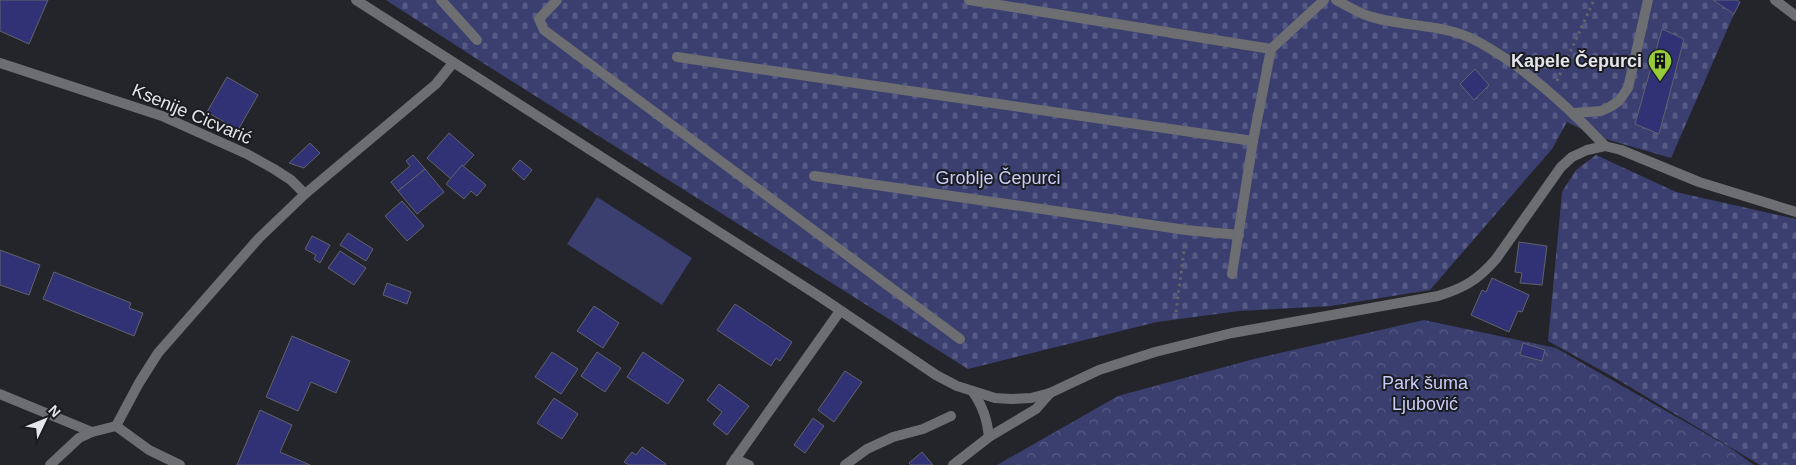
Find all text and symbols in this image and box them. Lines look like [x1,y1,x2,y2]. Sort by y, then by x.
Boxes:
building icon: Kapele Čepurci [1647,48,1673,82]
place label: Kapele Čepurci [1511,50,1642,71]
street label: Ksenije Cicvarić [129,80,255,148]
park label: Groblje Čepurci [935,167,1061,188]
park label: Park šuma Ljubović [1382,373,1469,414]
north arrow [20,395,70,445]
text: N [45,402,64,420]

